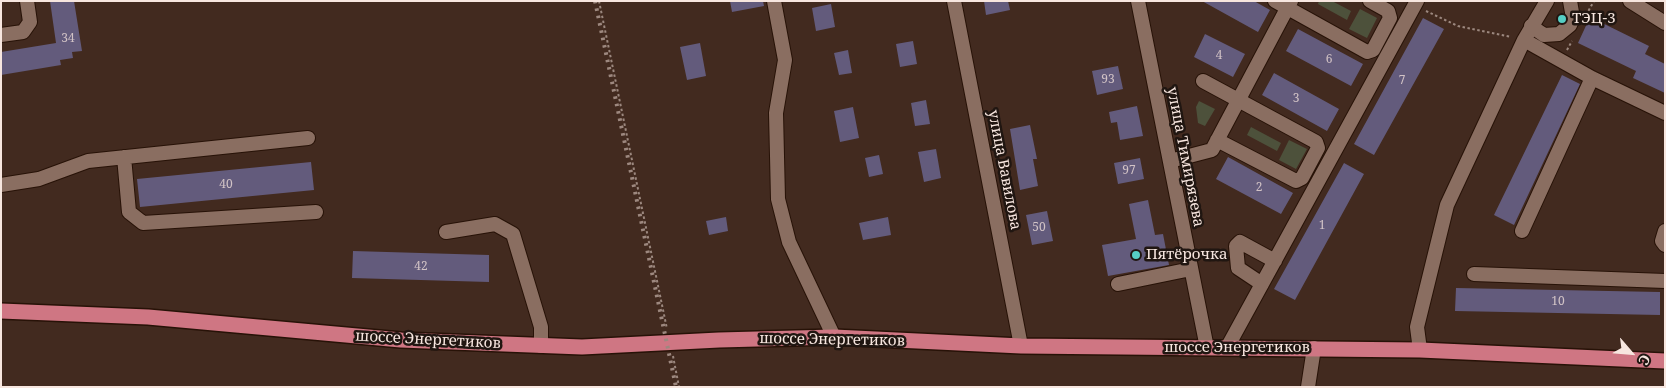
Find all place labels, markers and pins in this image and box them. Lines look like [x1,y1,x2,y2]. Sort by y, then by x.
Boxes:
place label: ТЭЦ-3 [1572,10,1616,28]
marker: ТЭЦ-3 [1556,13,1568,25]
place label: Пятёрочка [1146,246,1227,264]
marker: Пятёрочка [1130,249,1142,261]

